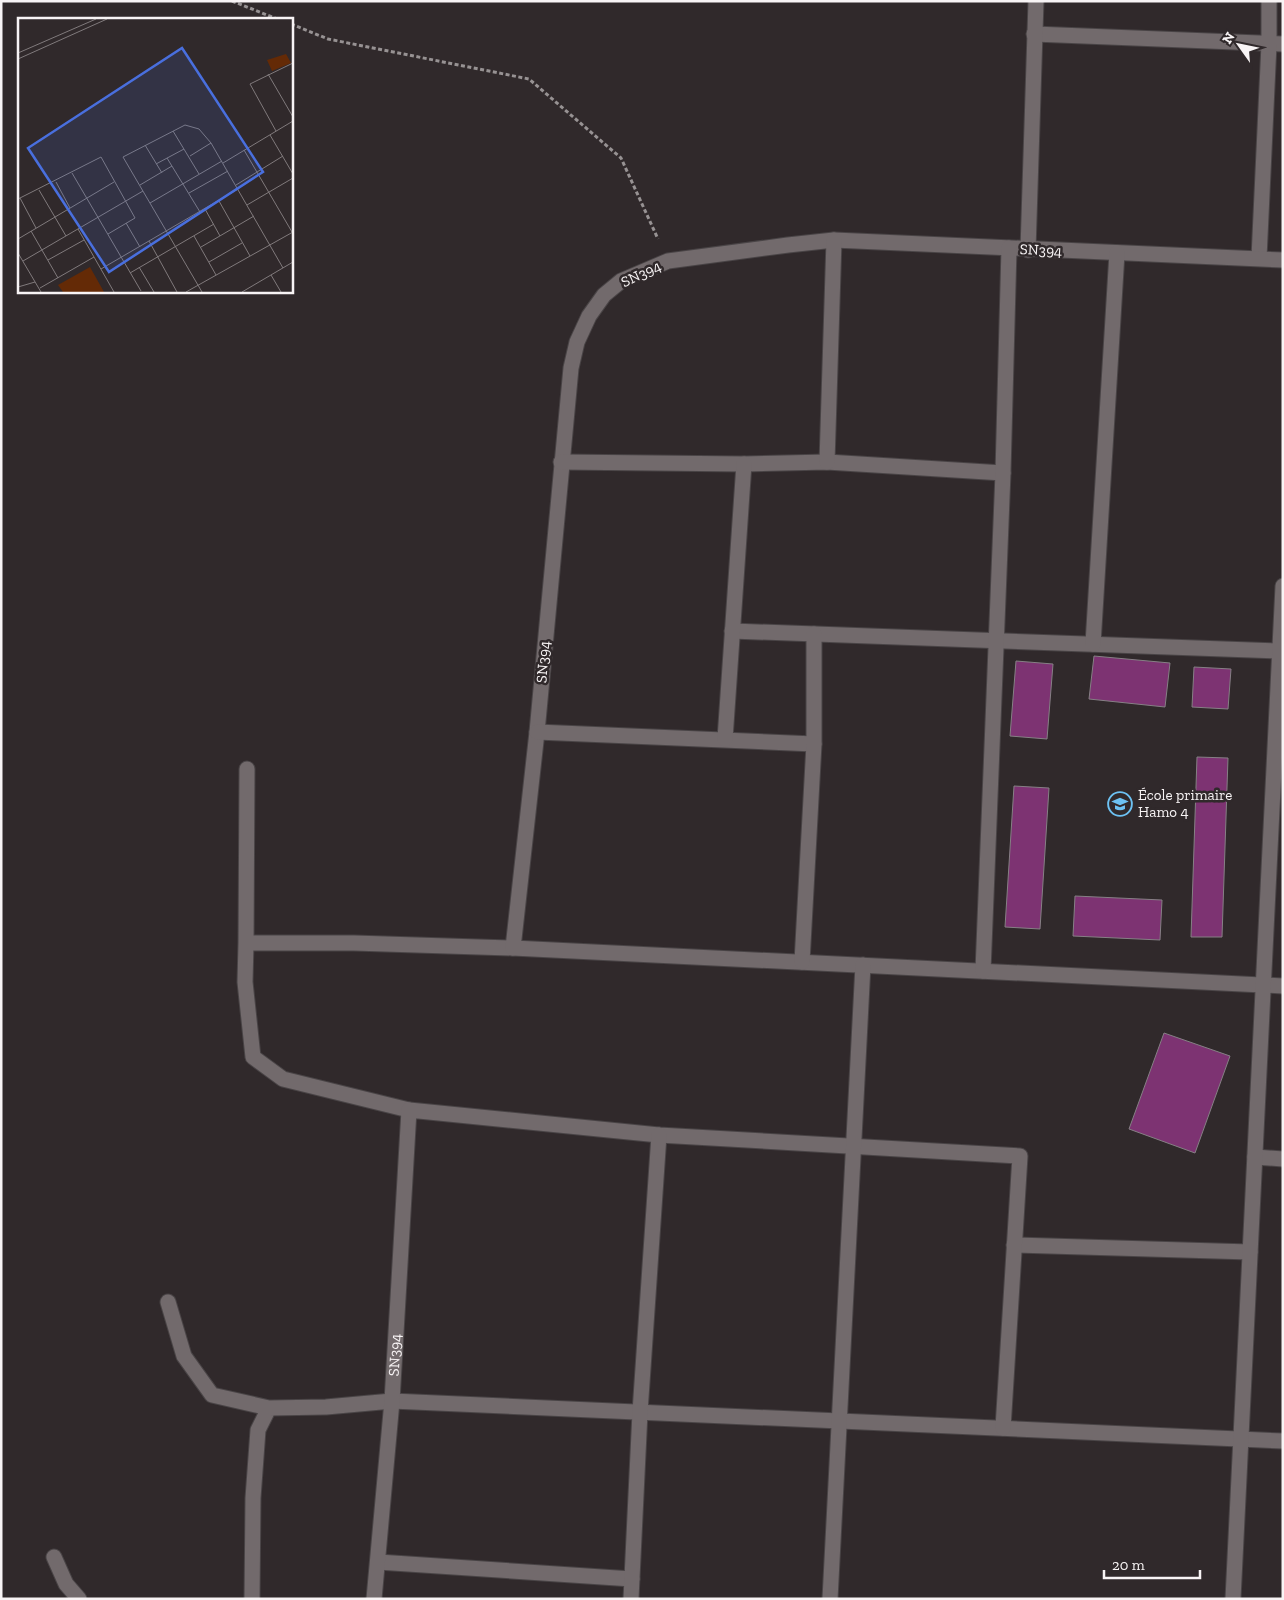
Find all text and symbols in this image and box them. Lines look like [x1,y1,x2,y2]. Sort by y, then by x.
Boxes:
inset map [18,18,292,292]
north arrow [1214,20,1264,70]
text: N [1218,29,1239,47]
street label: SN394 [1019,240,1063,260]
street label: SN394 [618,257,664,291]
street label: SN394 [532,640,554,684]
place label: École primaire Hamo 4 [1138,786,1232,821]
school or university icon: École primaire Hamo 4 [1107,791,1133,817]
street label: SN394 [384,1333,405,1377]
scale bar [1104,1548,1200,1580]
text: 20 m [1112,1556,1145,1574]

